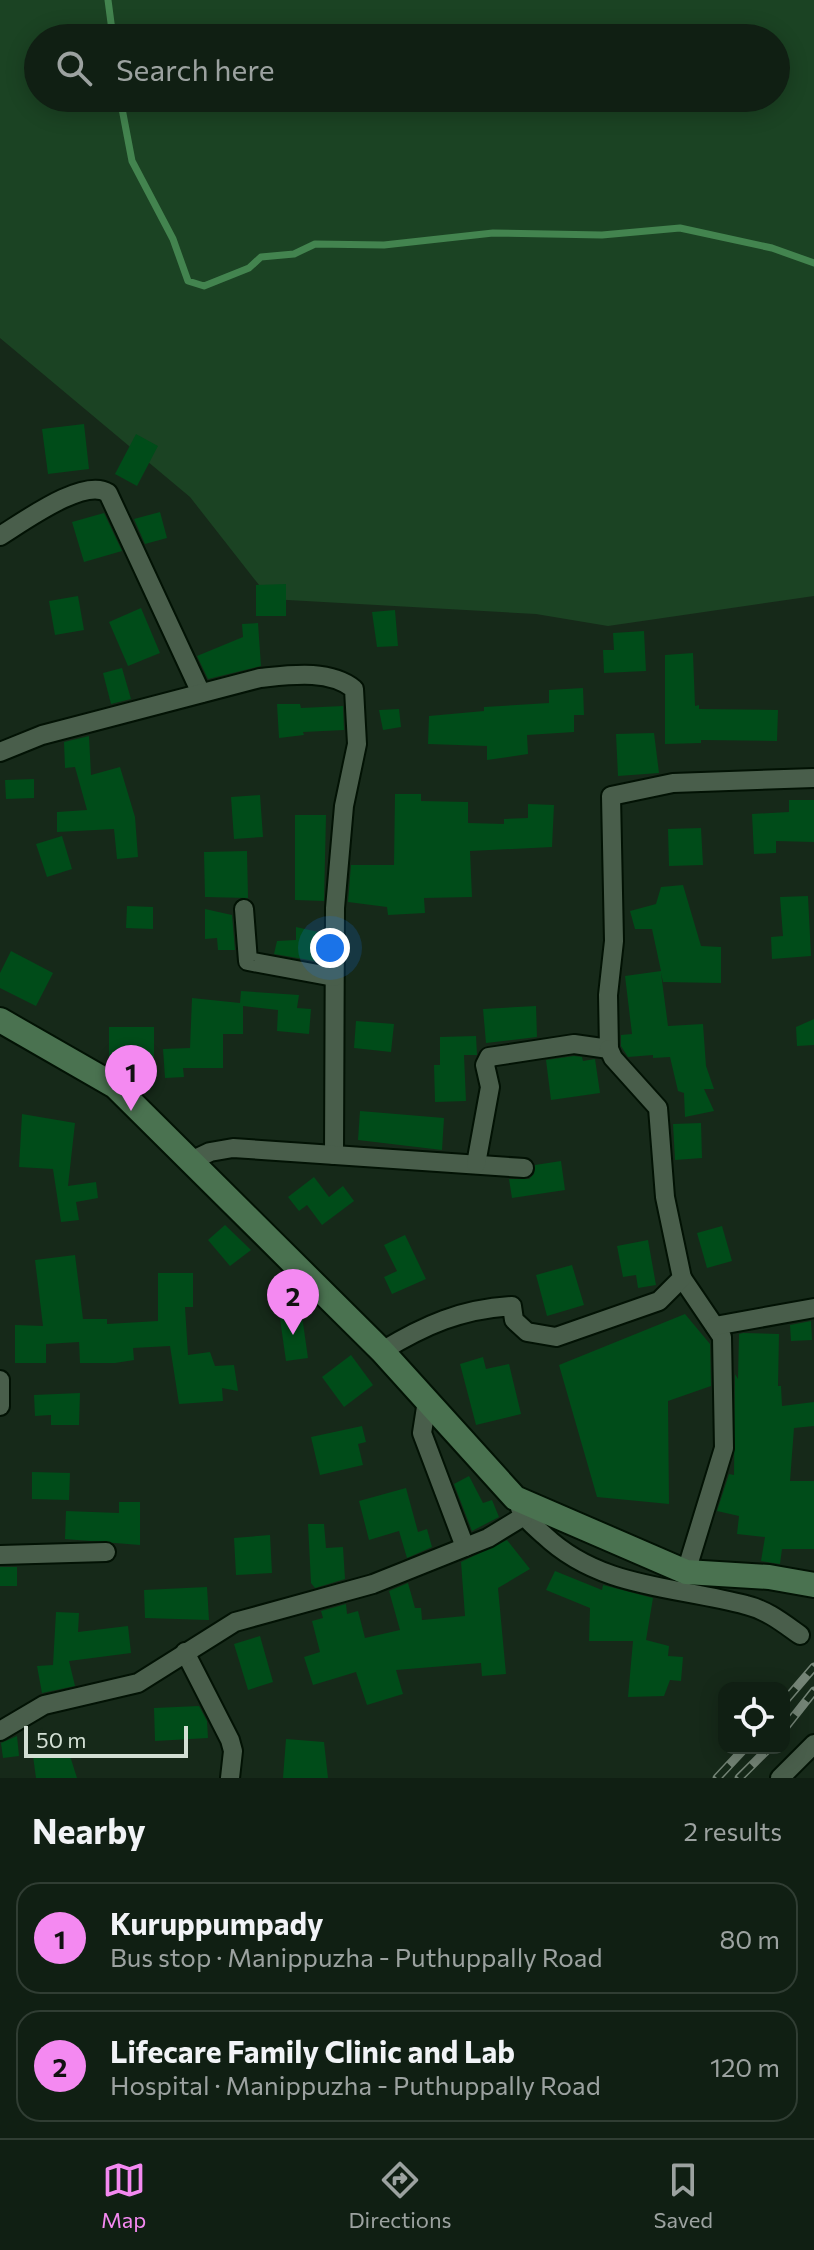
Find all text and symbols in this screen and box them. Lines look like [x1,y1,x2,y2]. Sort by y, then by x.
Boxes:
search box [24,24,790,112]
icon: search [52,46,96,90]
text: Search here [116,50,275,87]
your location [310,928,350,968]
pin: 1 [105,1045,157,1111]
pin: 2 [267,1269,319,1335]
map controls [718,1682,790,1754]
button: locate [718,1682,790,1754]
scale bar [24,1722,188,1758]
text: 50 m [36,1726,86,1753]
text: Nearby [32,1809,146,1851]
text: 2 results [684,1815,782,1846]
text: Kuruppumpady [110,1904,323,1941]
text: 1 [54,1923,66,1954]
text: 80 m [720,1923,780,1954]
text: Bus stop · Manippuzha - Puthuppally Road [110,1941,602,1972]
text: Lifecare Family Clinic and Lab [110,2032,515,2069]
text: 2 [53,2051,67,2082]
text: 120 m [710,2051,780,2082]
text: Hospital · Manippuzha - Puthuppally Road [110,2069,601,2100]
tab: Map [101,2158,146,2233]
tab: Directions [348,2158,452,2233]
tab: Saved [654,2158,713,2233]

